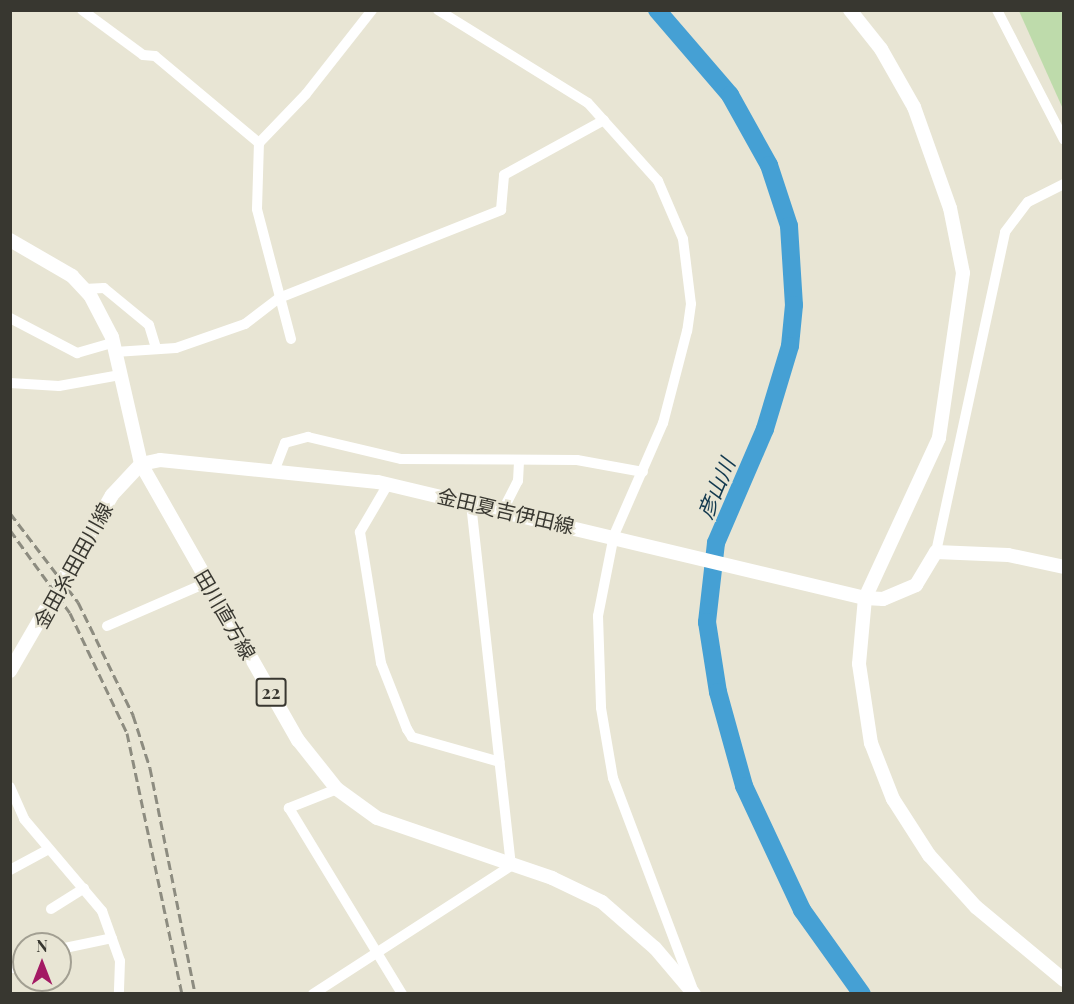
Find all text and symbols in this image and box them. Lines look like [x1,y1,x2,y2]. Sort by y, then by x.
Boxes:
water label: 彦山川 [691,454,739,522]
street label: 金田夏吉伊田線 [435,483,577,537]
street label: 金田糸田田川線 [28,498,116,632]
street label: 田川直方線 [191,565,261,663]
road number: 22 [254,677,288,707]
north arrow [12,932,72,992]
text: N [36,935,48,956]

